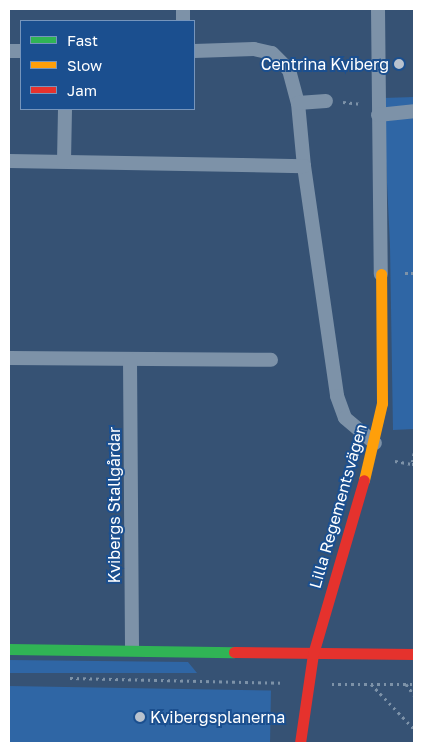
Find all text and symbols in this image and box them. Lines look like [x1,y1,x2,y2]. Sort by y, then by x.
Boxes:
legend [20,20,195,110]
text: Fast [67,31,98,49]
place label: Centrina Kviberg [261,54,389,74]
text: Slow [67,56,102,74]
marker: Centrina Kviberg [393,58,405,70]
text: Jam [67,81,97,99]
street label: Lilla Regementsvägen [305,421,371,591]
street label: Kvibergs Stallgårdar [104,427,124,583]
place label: Kvibergsplanerna [150,707,285,727]
marker: Kvibergsplanerna [134,711,146,723]

